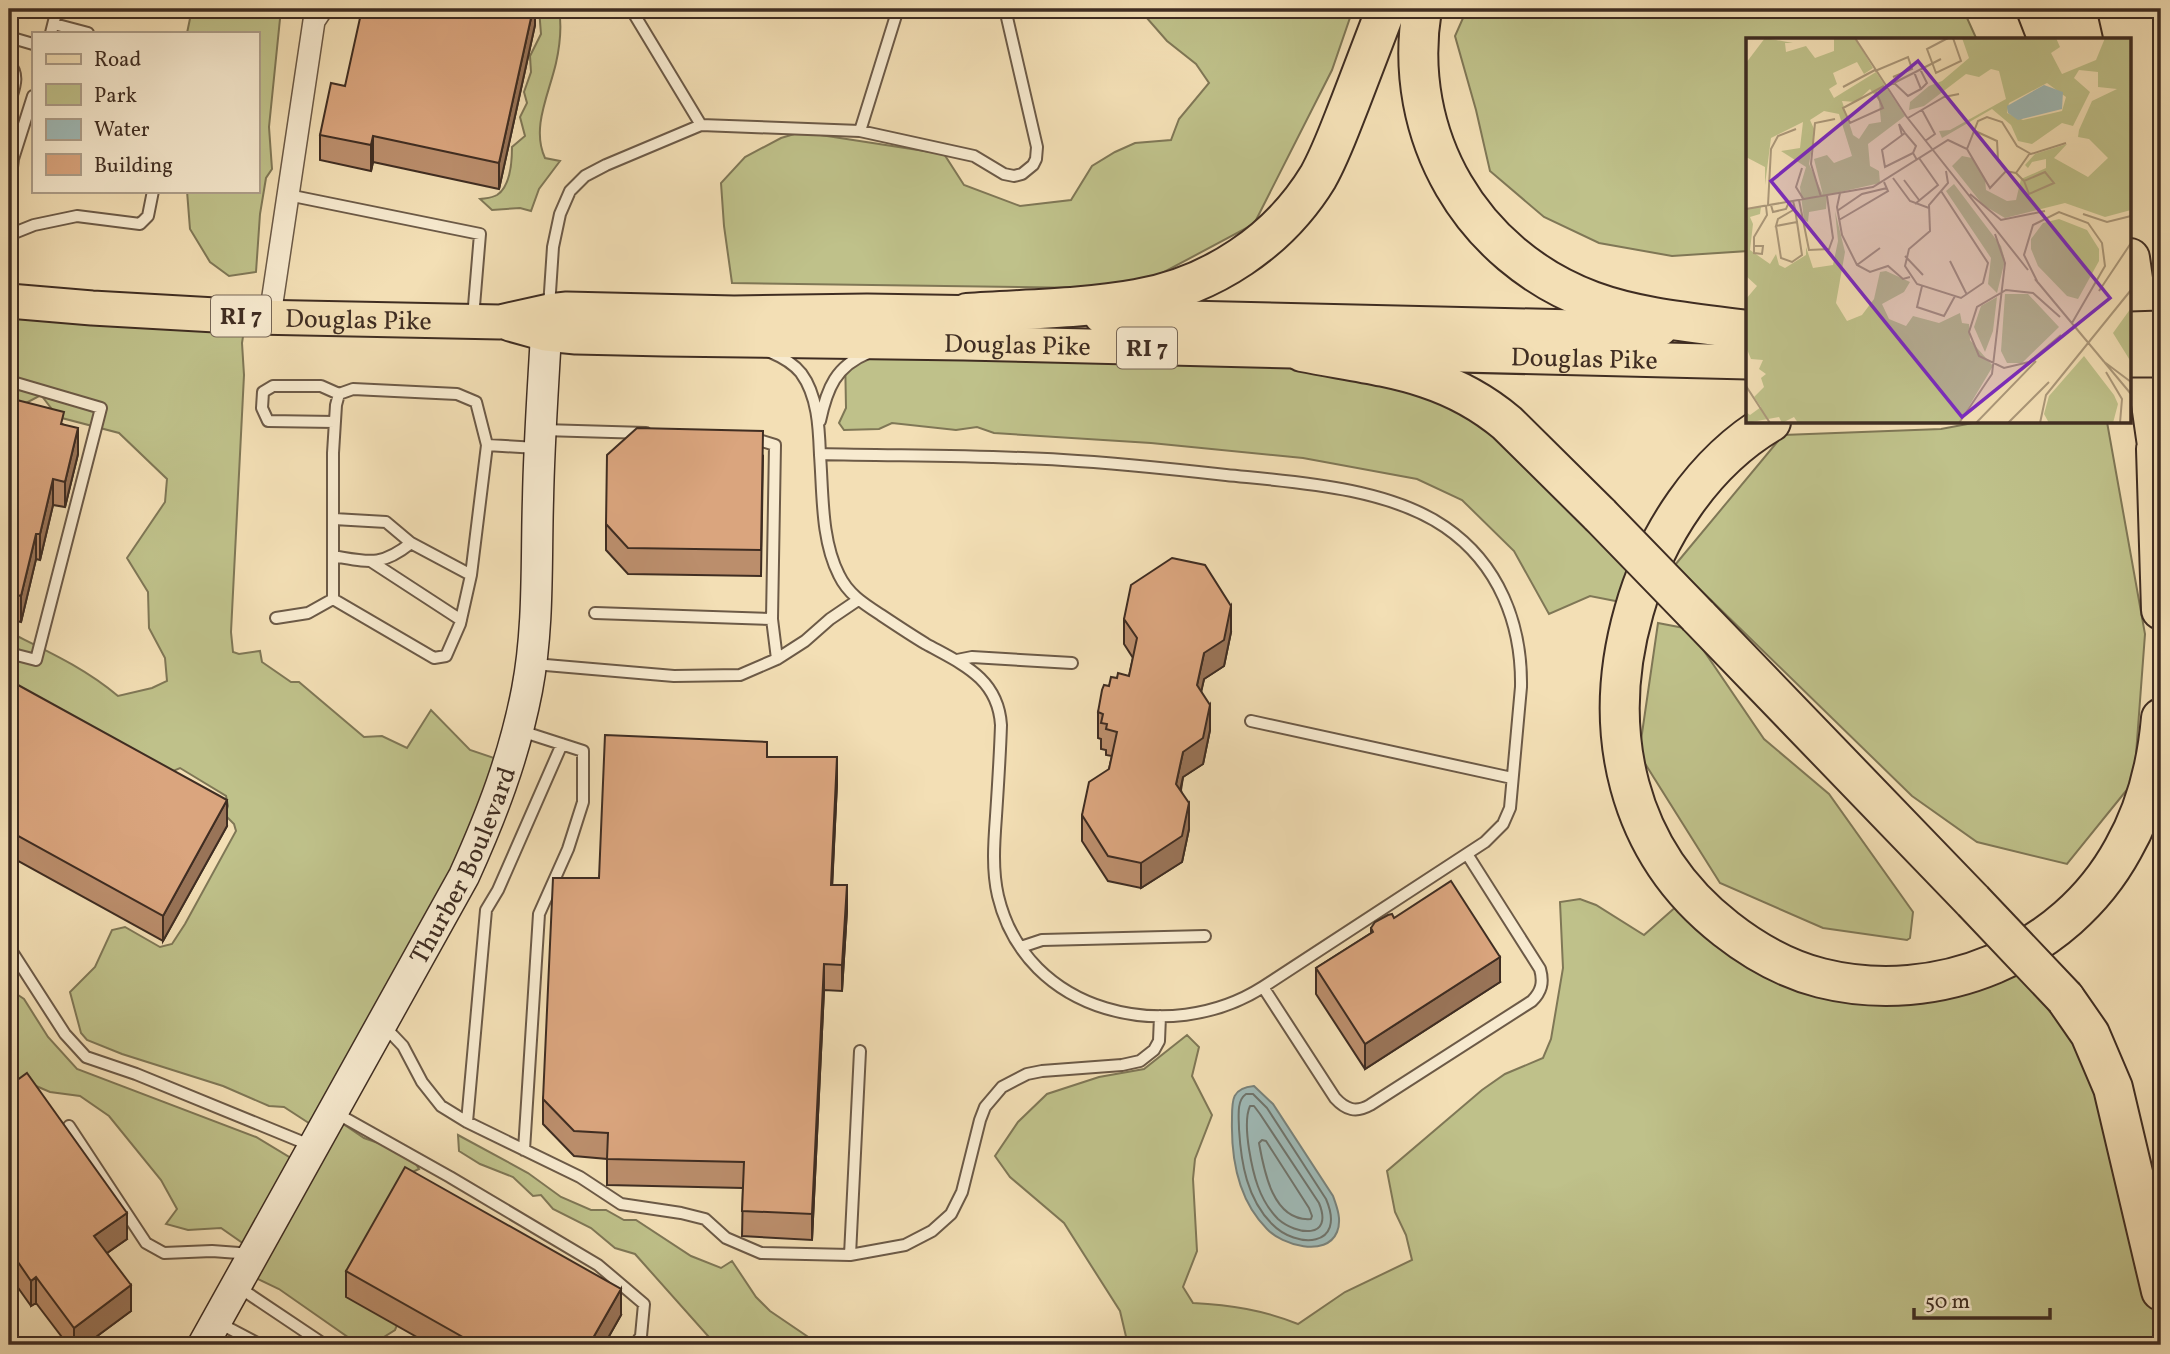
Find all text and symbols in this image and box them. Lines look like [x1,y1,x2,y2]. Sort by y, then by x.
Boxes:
legend [32,32,259,192]
inset map [1746,38,2132,424]
text: Road [94,46,141,75]
text: Park [94,82,137,111]
text: Water [94,116,150,145]
text: Building [94,152,173,181]
road number: RI 7 [211,296,271,337]
street label: Douglas Pike [285,302,432,341]
street label: Douglas Pike [944,327,1091,366]
road number: RI 7 [1117,328,1177,368]
street label: Douglas Pike [1510,340,1658,380]
street label: Thurber Boulevard [402,762,526,972]
scale bar [1914,1277,2051,1321]
text: 50 m [1925,1288,1970,1317]

